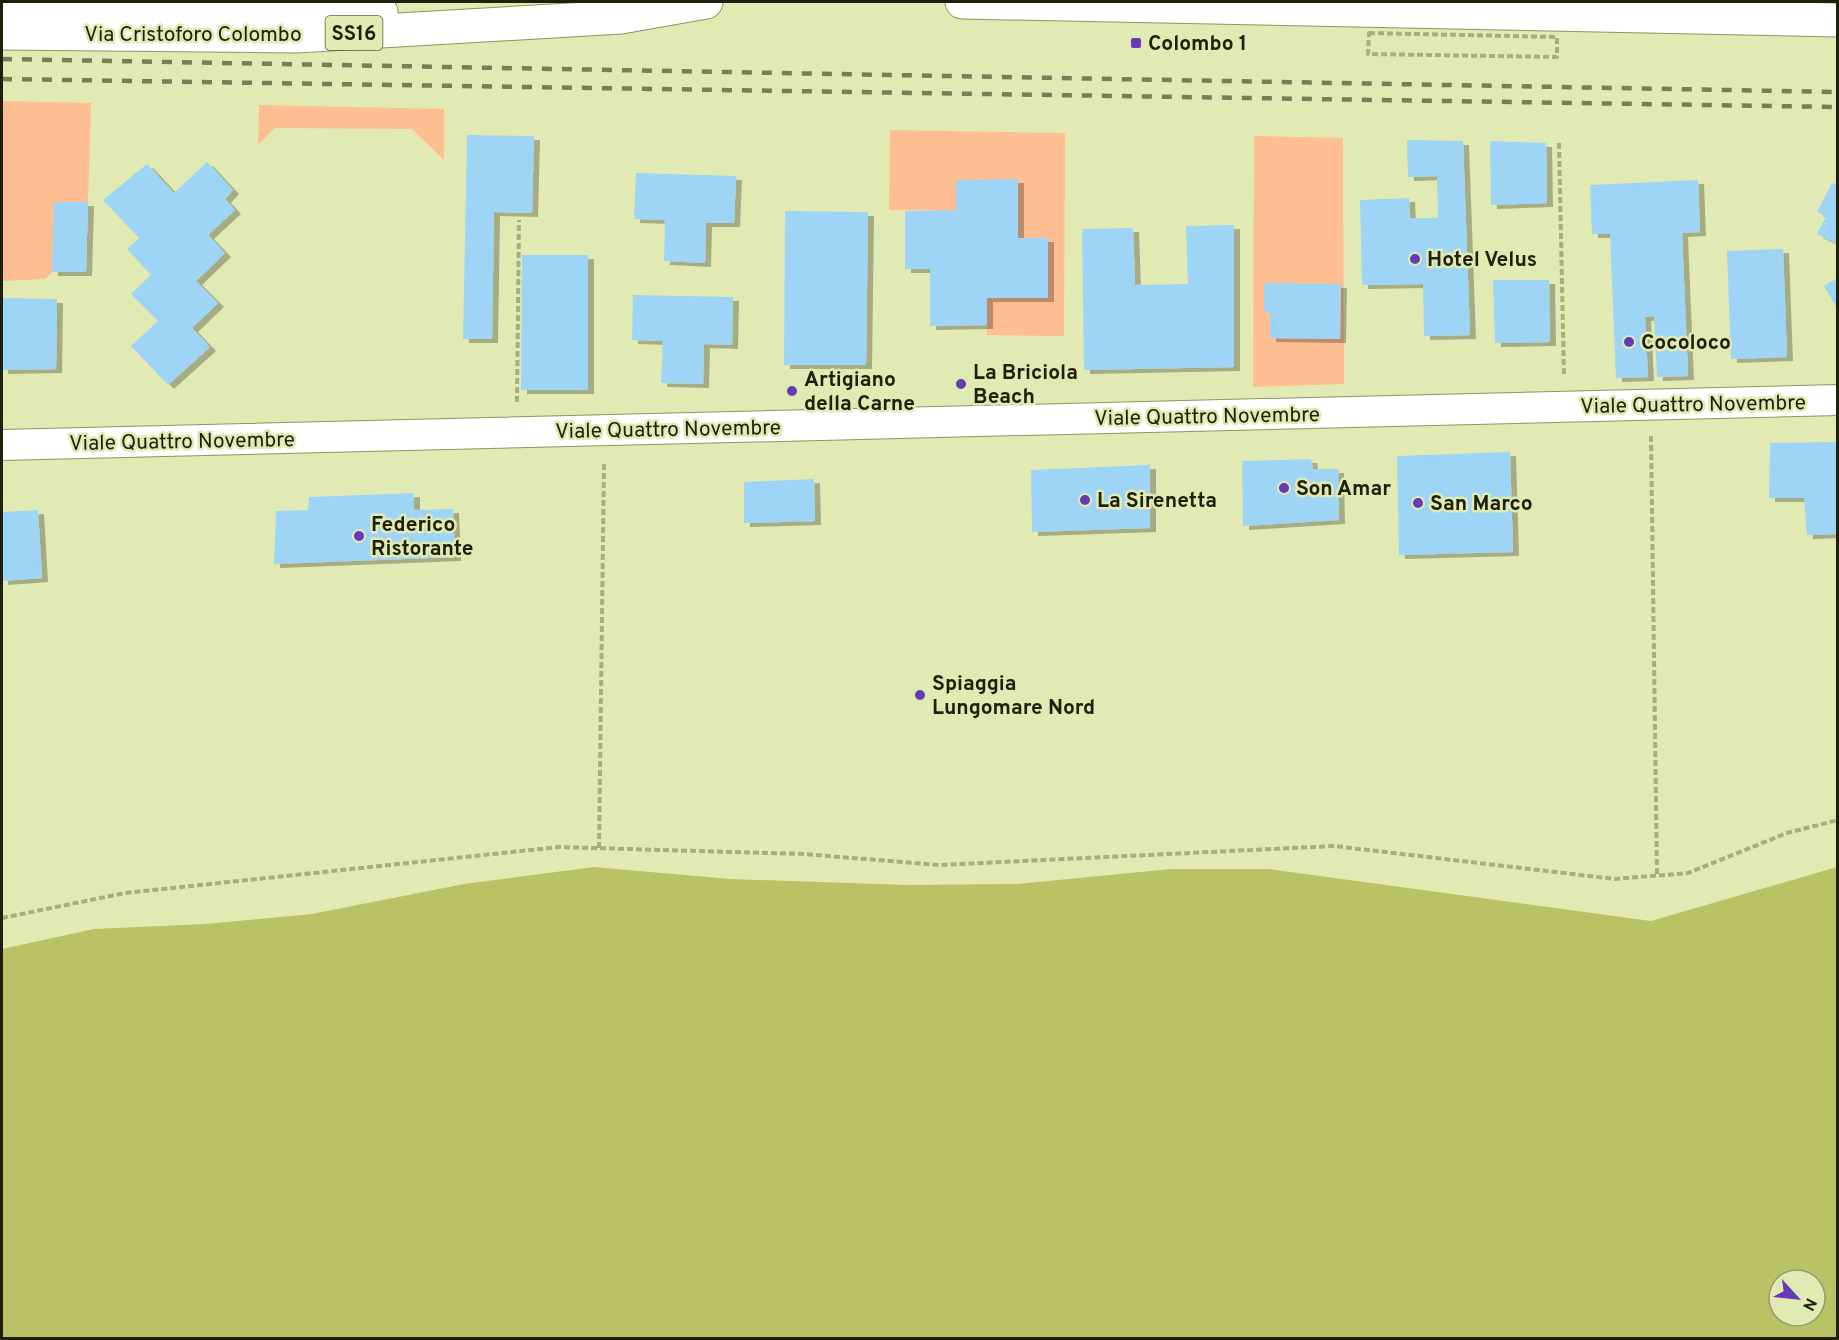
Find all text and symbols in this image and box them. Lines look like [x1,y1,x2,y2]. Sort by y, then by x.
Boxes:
road number: SS16 [326,16,382,50]
street label: Via Cristoforo Colombo [84,22,302,49]
place label: Colombo 1 [1148,31,1247,58]
marker: Colombo 1 [1129,36,1143,50]
place label: Hotel Velus [1427,247,1537,274]
marker: Hotel Velus [1408,252,1422,266]
place label: Cocoloco [1641,330,1731,357]
marker: Cocoloco [1622,335,1636,349]
place label: La Briciola Beach [973,360,1078,411]
place label: Artigiano della Carne [804,367,915,418]
marker: La Briciola Beach [954,377,968,391]
marker: Artigiano della Carne [785,384,799,398]
street label: Viale Quattro Novembre [1580,390,1806,421]
street label: Viale Quattro Novembre [1094,402,1320,433]
street label: Viale Quattro Novembre [555,415,781,446]
street label: Viale Quattro Novembre [69,427,295,458]
place label: Son Amar [1296,476,1391,503]
marker: Son Amar [1277,481,1291,495]
place label: La Sirenetta [1097,488,1217,515]
place label: San Marco [1430,491,1533,518]
marker: La Sirenetta [1078,493,1092,507]
marker: San Marco [1411,496,1425,510]
place label: Federico Ristorante [371,512,474,563]
marker: Federico Ristorante [352,529,366,543]
place label: Spiaggia Lungomare Nord [932,671,1095,722]
marker: Spiaggia Lungomare Nord [913,688,927,702]
north arrow [1767,1268,1827,1328]
text: N [1797,1294,1820,1314]

